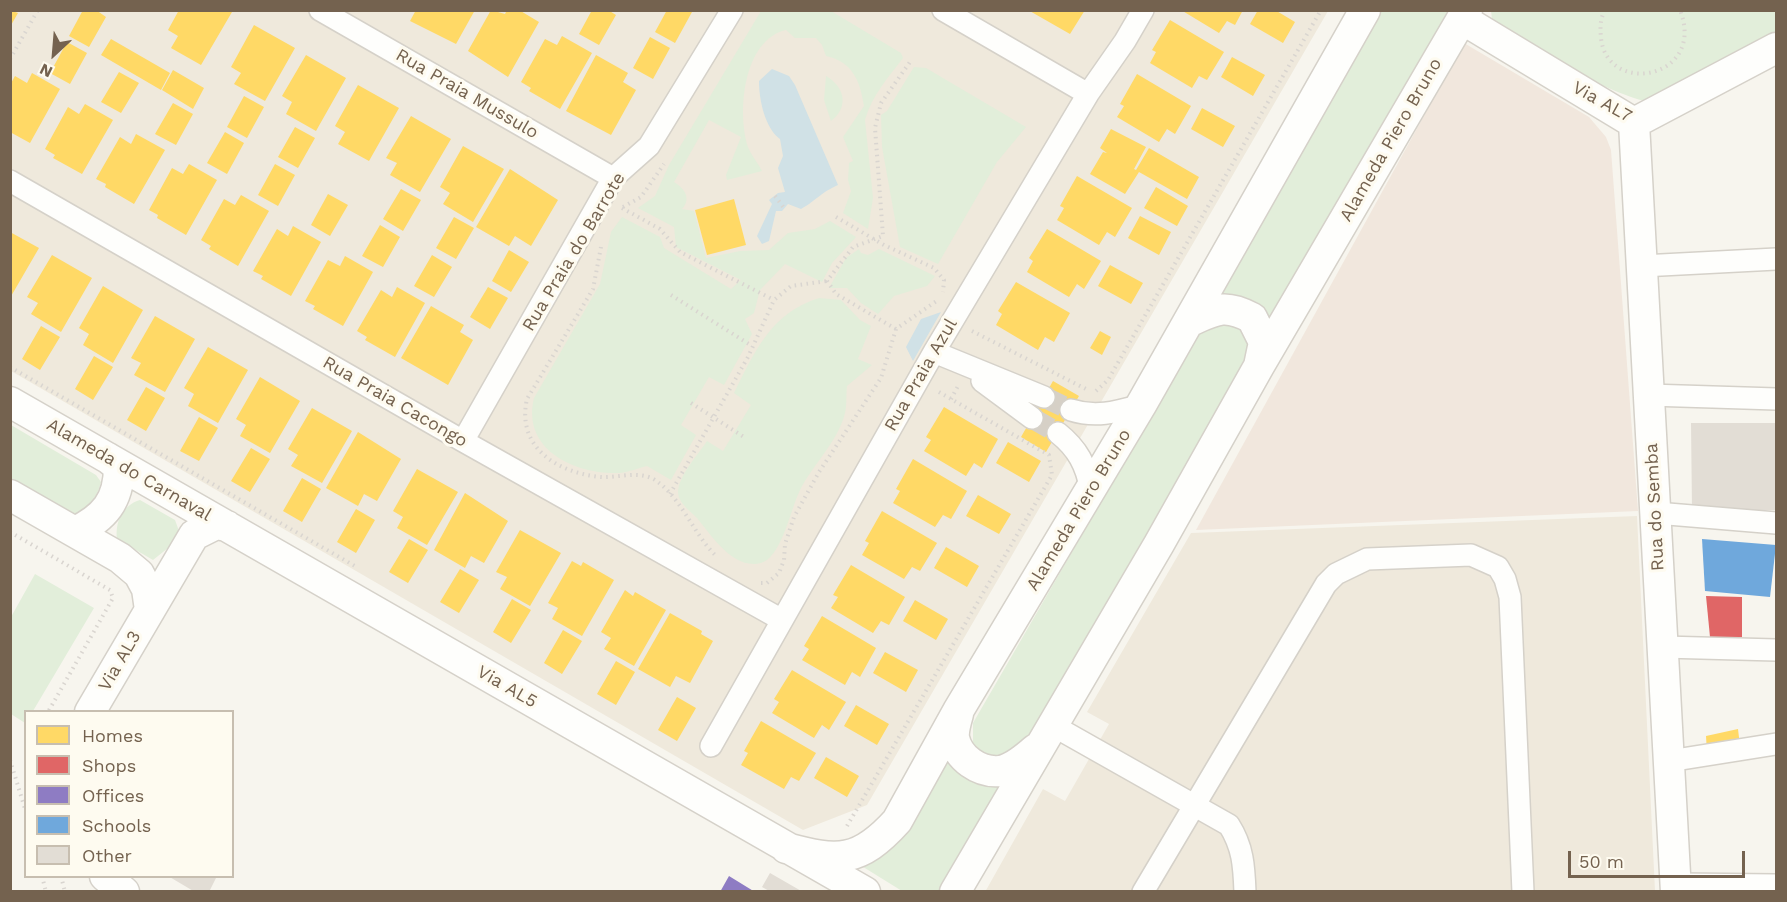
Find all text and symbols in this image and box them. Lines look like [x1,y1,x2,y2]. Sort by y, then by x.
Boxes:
north arrow [24,24,84,84]
street label: Rua Praia Mussulo [392,44,542,144]
street label: Alameda Piero Bruno [1335,54,1447,226]
text: N [36,59,55,82]
street label: Via AL7 [1568,77,1636,127]
street label: Rua Praia do Barrote [518,169,630,335]
street label: Rua Praia Azul [880,315,962,435]
street label: Rua Praia Cacongo [319,352,471,452]
street label: Alameda do Carnaval [43,414,215,526]
street label: Alameda Piero Bruno [1022,425,1136,595]
street label: Rua do Semba [1641,443,1669,571]
street label: Via AL3 [94,627,146,695]
street label: Via AL5 [473,661,541,713]
legend [24,710,234,878]
text: Homes [82,725,143,746]
text: Shops [82,755,136,776]
text: Offices [82,785,144,806]
text: Schools [82,815,151,836]
scale bar [1571,839,1748,877]
text: Other [82,845,132,866]
text: 50 m [1579,851,1624,872]

